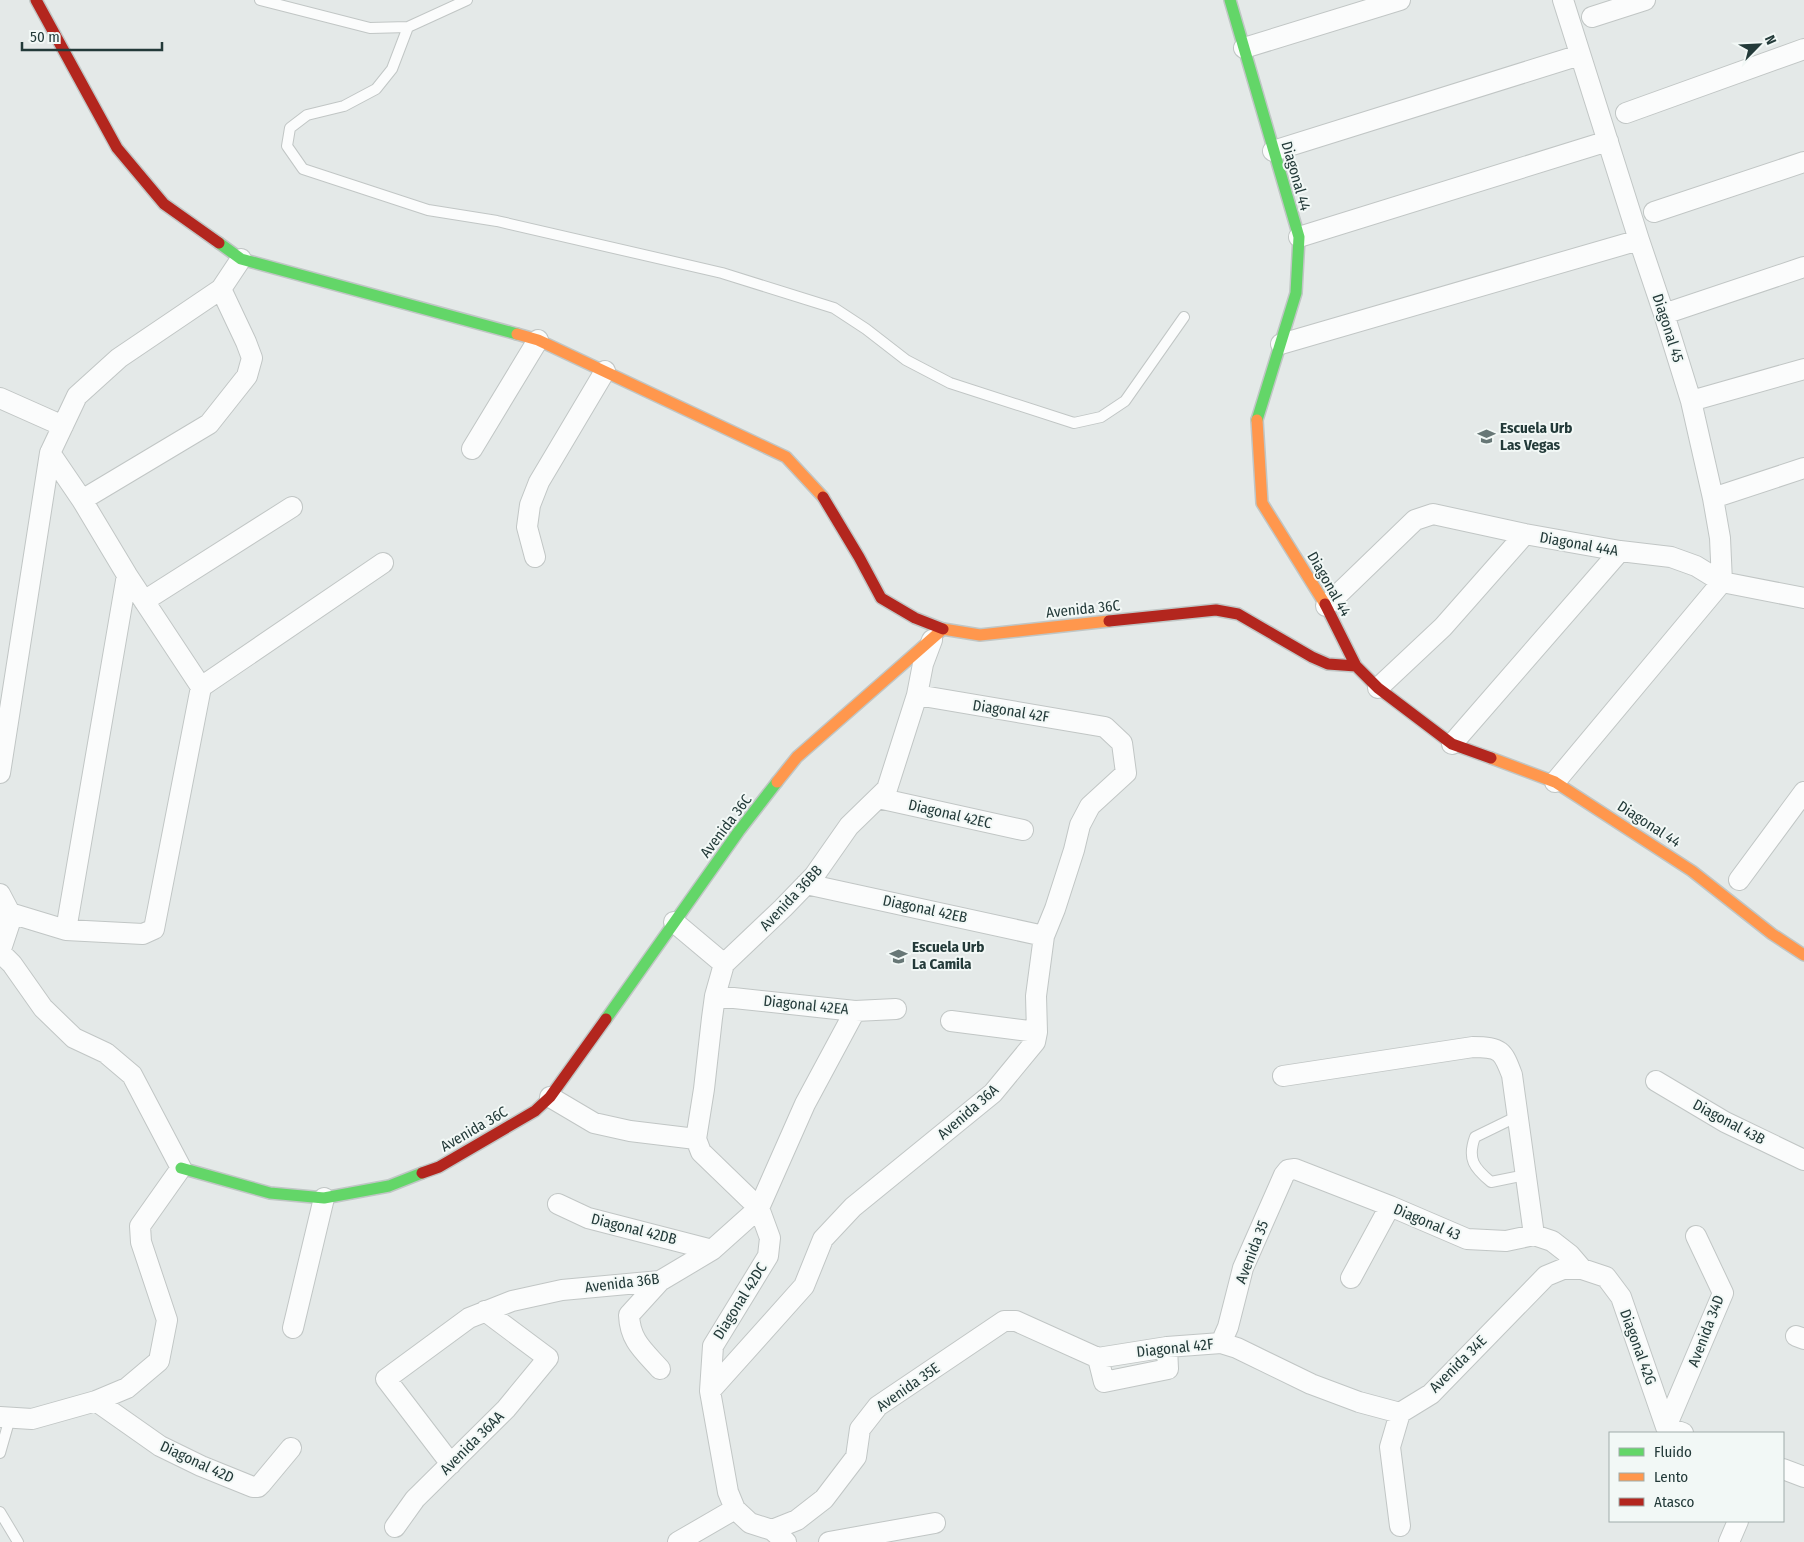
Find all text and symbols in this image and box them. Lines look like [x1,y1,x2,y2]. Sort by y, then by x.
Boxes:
scale bar [22,20,162,52]
north arrow [1734,20,1784,70]
text: 50 m [30,28,60,46]
text: N [1761,33,1780,47]
street label: Diagonal 44 [1277,139,1315,213]
street label: Diagonal 45 [1648,291,1688,365]
place label: Escuela Urb Las Vegas [1500,419,1572,454]
school or university icon: Escuela Urb Las Vegas [1476,427,1496,447]
street label: Diagonal 44A [1538,528,1620,560]
street label: Diagonal 44 [1303,549,1355,619]
street label: Avenida 36C [1045,596,1121,622]
street label: Diagonal 42F [971,696,1051,726]
street label: Avenida 36C [696,791,756,861]
street label: Diagonal 42EC [906,796,994,832]
street label: Diagonal 44 [1614,797,1684,851]
street label: Avenida 36BB [756,861,826,935]
street label: Diagonal 42EB [881,891,969,927]
place label: Escuela Urb La Camila [912,938,984,973]
school or university icon: Escuela Urb La Camila [888,946,908,966]
street label: Diagonal 42EA [762,992,850,1018]
street label: Avenida 36A [934,1081,1002,1143]
street label: Diagonal 43B [1690,1096,1768,1148]
street label: Avenida 36C [437,1102,511,1155]
street label: Diagonal 43 [1391,1200,1463,1244]
street label: Diagonal 42DB [589,1210,679,1248]
street label: Avenida 35 [1232,1218,1272,1286]
street label: Diagonal 42DC [709,1259,771,1343]
street label: Avenida 36B [584,1270,660,1296]
street label: Avenida 34D [1684,1293,1728,1369]
street label: Diagonal 42G [1616,1307,1660,1387]
street label: Avenida 34E [1426,1332,1490,1396]
street label: Diagonal 42F [1136,1335,1215,1361]
street label: Avenida 35E [873,1359,943,1415]
street label: Avenida 36AA [436,1407,508,1479]
legend [1609,1432,1784,1522]
street label: Diagonal 42D [157,1437,237,1487]
text: Fluido [1654,1443,1692,1461]
text: Lento [1654,1468,1688,1486]
text: Atasco [1654,1493,1694,1511]

